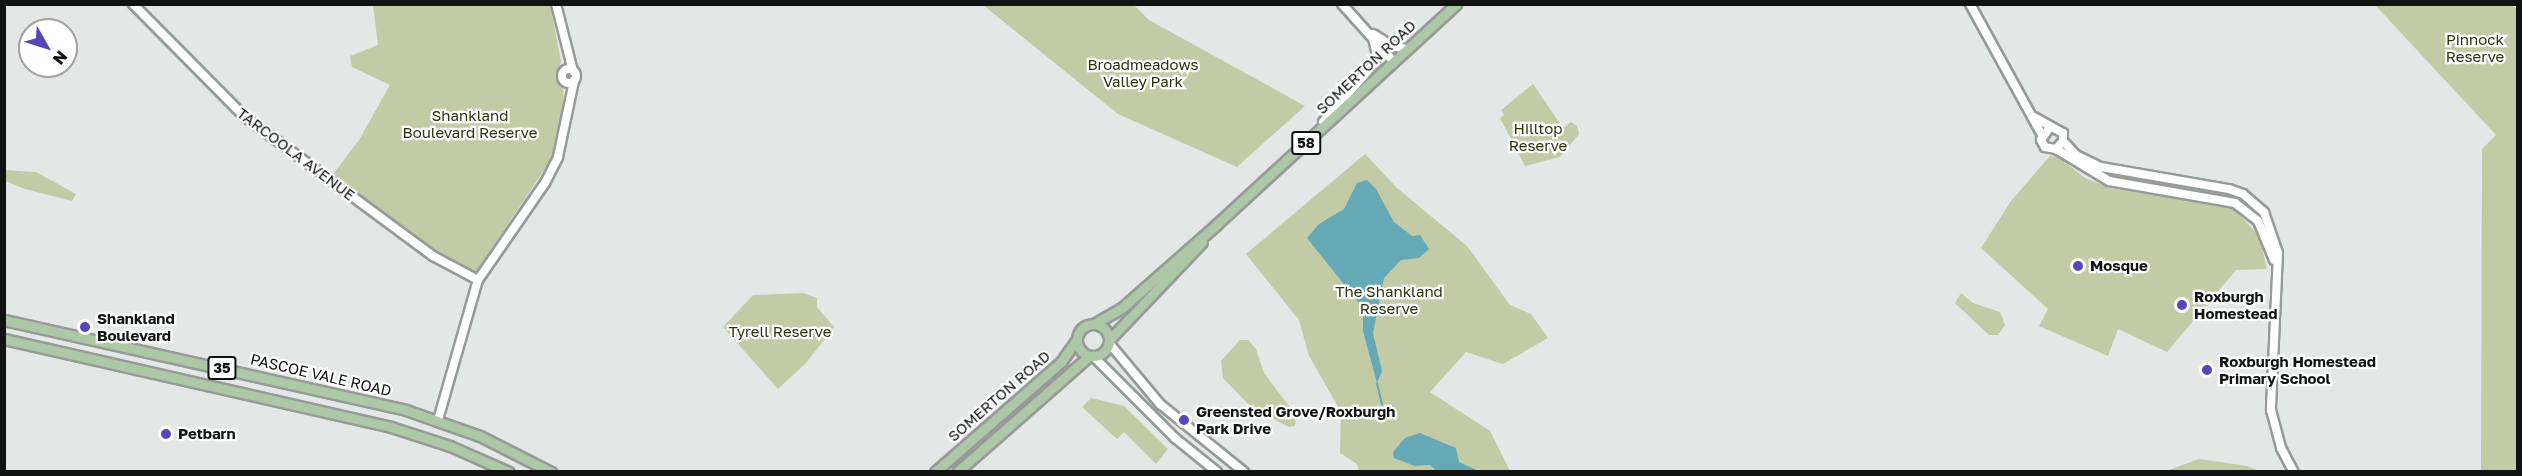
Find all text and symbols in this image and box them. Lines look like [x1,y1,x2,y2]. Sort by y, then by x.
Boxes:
street label: SOMERTON ROAD [1312,16,1420,118]
north arrow [18,18,78,78]
park label: Pinnock Reserve [2446,30,2504,65]
text: N [49,47,72,69]
park label: Broadmeadows Valley Park [1087,55,1199,90]
street label: TARCOOLA AVENUE [234,104,358,204]
park label: Shankland Boulevard Reserve [403,106,537,141]
park label: Hilltop Reserve [1509,119,1567,154]
road number: 58 [1291,132,1321,154]
place label: Mosque [2090,257,2148,275]
marker: Mosque [2071,259,2085,273]
park label: The Shankland Reserve [1335,282,1443,317]
place label: Roxburgh Homestead [2194,287,2277,322]
marker: Roxburgh Homestead [2175,298,2189,312]
place label: Shankland Boulevard [97,309,175,344]
marker: Shankland Boulevard [78,320,92,334]
park label: Tyrell Reserve [729,323,831,341]
street label: SOMERTON ROAD [944,347,1054,445]
street label: PASCOE VALE ROAD [249,350,393,400]
place label: Roxburgh Homestead Primary School [2219,352,2376,387]
road number: 35 [207,357,237,379]
marker: Roxburgh Homestead Primary School [2200,363,2214,377]
place label: Greensted Grove/Roxburgh Park Drive [1196,402,1395,437]
marker: Greensted Grove/Roxburgh Park Drive [1177,413,1191,427]
place label: Petbarn [178,425,236,443]
marker: Petbarn [159,427,173,441]

